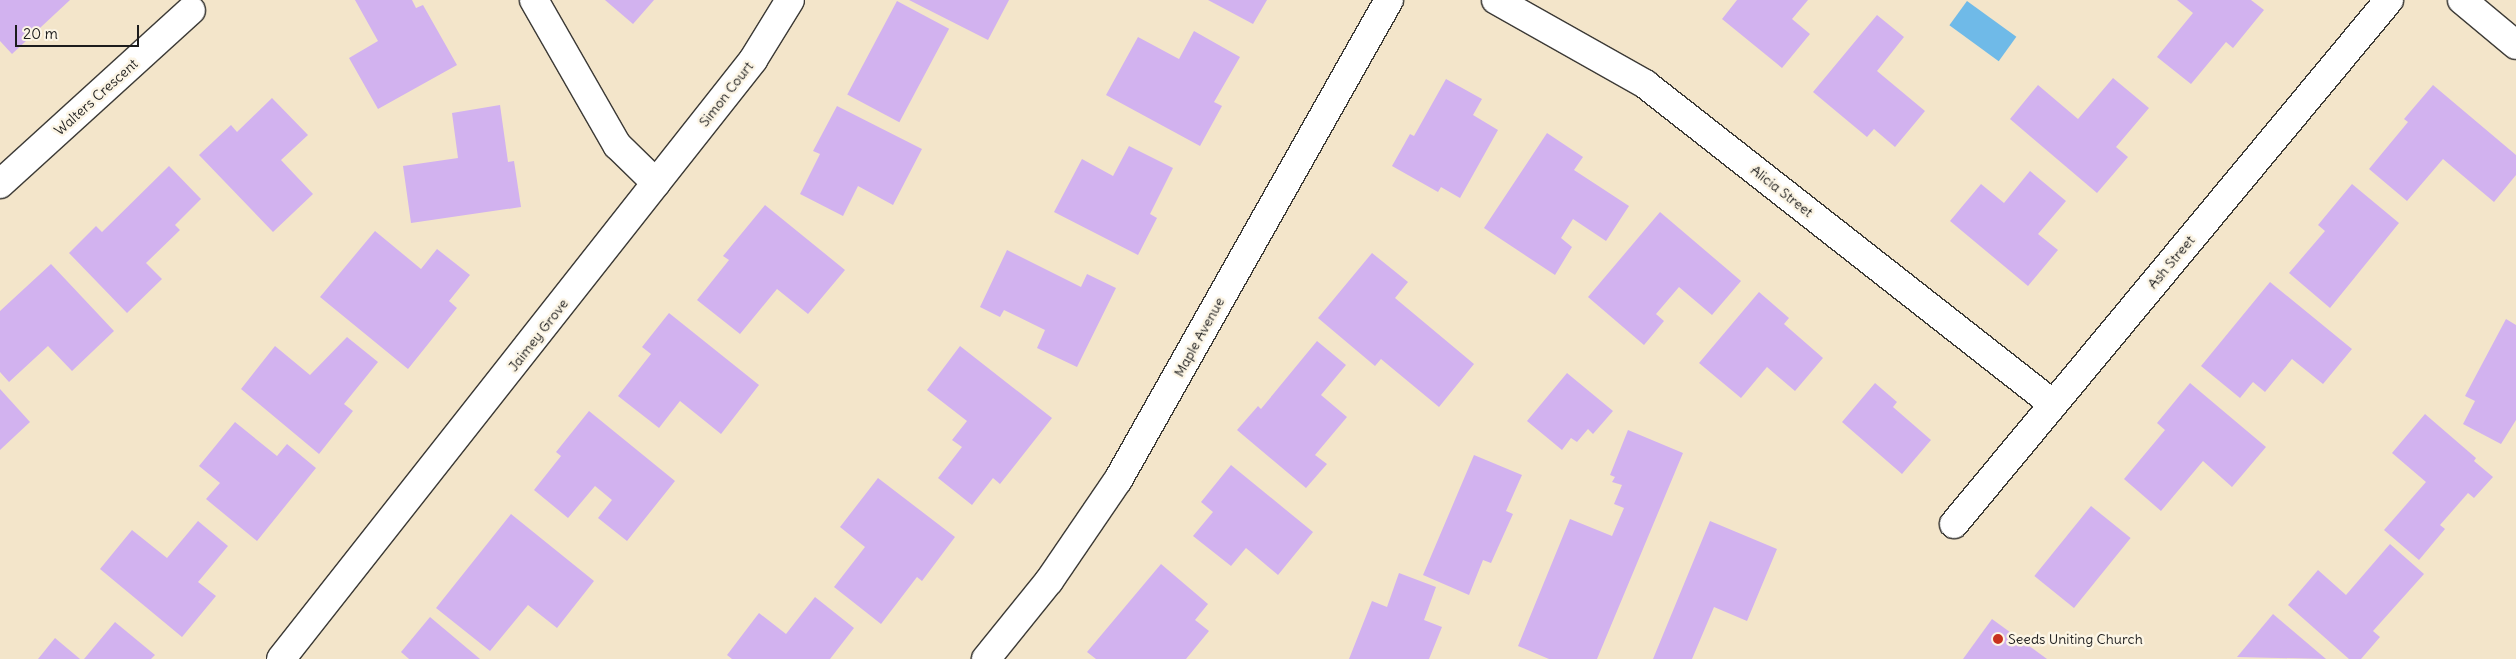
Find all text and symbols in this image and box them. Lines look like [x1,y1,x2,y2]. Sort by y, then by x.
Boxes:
scale bar [18,15,141,47]
text: 20 m [23,24,58,43]
street label: Walters Crescent [51,55,141,139]
street label: Simon Court [695,58,757,130]
street label: Alicia Street [1748,162,1816,220]
street label: Ash Street [2144,232,2198,292]
street label: Maple Avenue [1170,294,1228,380]
street label: Jaimey Grove [505,295,571,375]
place label: Seeds Uniting Church [2008,631,2143,647]
marker: Seeds Uniting Church [1992,633,2004,645]

